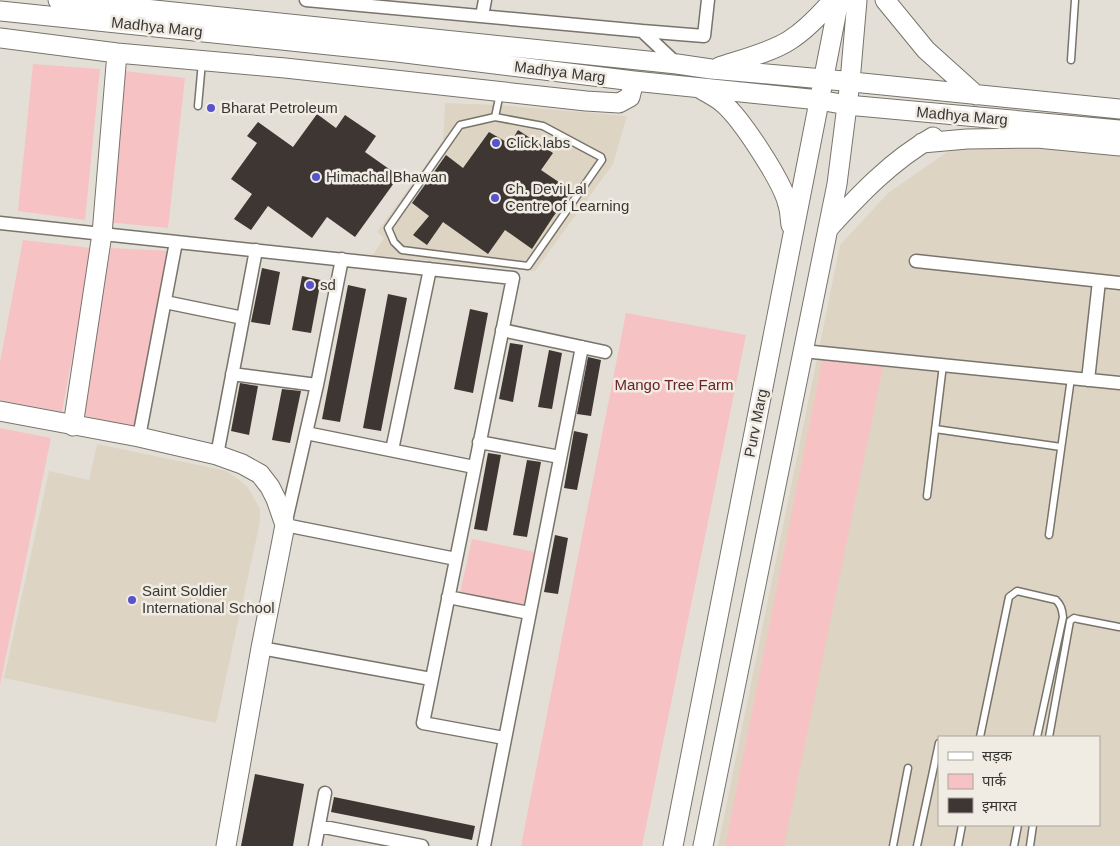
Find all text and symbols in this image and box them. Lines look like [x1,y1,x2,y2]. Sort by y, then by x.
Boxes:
street label: Madhya Marg [111,13,204,40]
street label: Madhya Marg [514,57,607,86]
place label: Bharat Petroleum [221,99,338,116]
marker: Bharat Petroleum [205,102,217,114]
street label: Madhya Marg [916,103,1008,128]
place label: Click labs [506,134,570,151]
marker: Click labs [490,137,502,149]
place label: Himachal Bhawan [326,168,447,185]
marker: Himachal Bhawan [310,171,322,183]
place label: Ch. Devi Lal Centre of Learning [505,180,629,214]
marker: Ch. Devi Lal Centre of Learning [489,192,501,204]
place label: sd [320,276,336,293]
marker: sd [304,279,316,291]
park label: Mango Tree Farm [614,376,734,393]
street label: Purv Marg [741,387,770,458]
place label: Saint Soldier International School [142,582,275,616]
marker: Saint Soldier International School [126,594,138,606]
legend [938,736,1100,826]
text: सड़क [982,747,1012,764]
text: पार्क [982,772,1006,789]
text: इमारत [982,797,1017,814]

